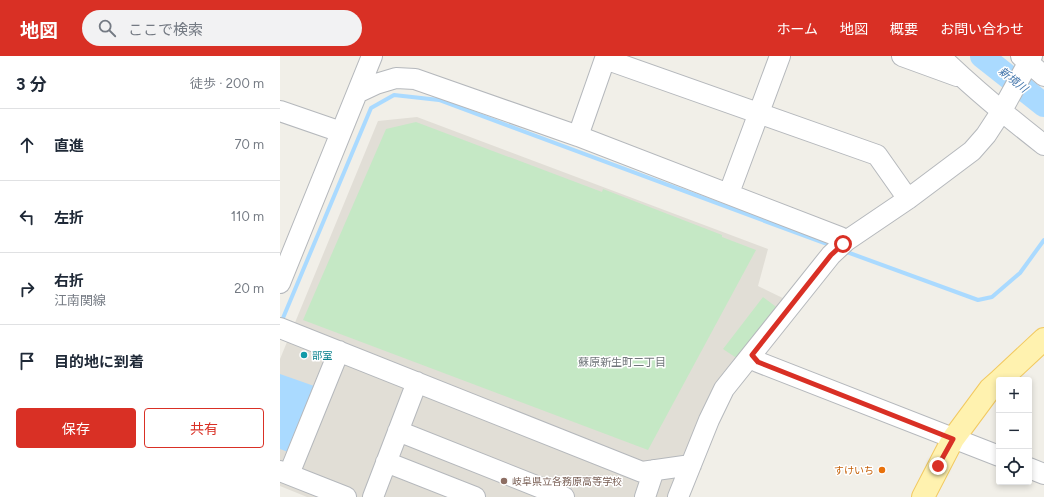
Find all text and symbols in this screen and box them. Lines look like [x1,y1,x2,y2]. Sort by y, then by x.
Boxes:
search box [82,10,362,46]
icon: search [96,17,118,39]
text: 地図 [20,19,58,42]
text: ここで検索 [128,21,203,39]
text: ホーム [776,21,818,38]
text: 地図 [840,21,868,38]
text: 概要 [890,21,918,38]
text: お問い合わせ [940,21,1024,38]
water label: 新境川 [996,65,1031,96]
text: 3 分 [16,74,47,94]
text: 徒歩 · 200 m [190,76,264,91]
icon: ahead [16,134,38,156]
text: 直進 [54,137,84,155]
text: 70 m [234,137,264,152]
icon: left [16,206,38,228]
text: 左折 [54,209,84,227]
text: 110 m [231,209,264,224]
route start [834,235,852,253]
text: 右折 [54,272,84,290]
icon: right [16,278,38,300]
text: 20 m [234,281,264,296]
text: 江南関線 [54,293,106,308]
place label: 部室 [312,349,332,362]
icon: arrive [16,350,38,372]
marker: 部室 [299,350,309,360]
text: 目的地に到着 [54,353,144,371]
district label: 蘇原新生町二丁目 [578,356,666,369]
map controls [996,377,1032,485]
button: + [996,377,1032,413]
button: 保存 [16,408,136,448]
button: 共有 [144,408,264,448]
button: − [996,413,1032,449]
button: locate [996,449,1032,485]
route end [929,457,947,475]
place label: すけいち [834,464,874,477]
marker: すけいち [877,465,887,475]
place label: 岐阜県立各務原高等学校 [512,475,622,488]
marker: 岐阜県立各務原高等学校 [499,476,509,486]

